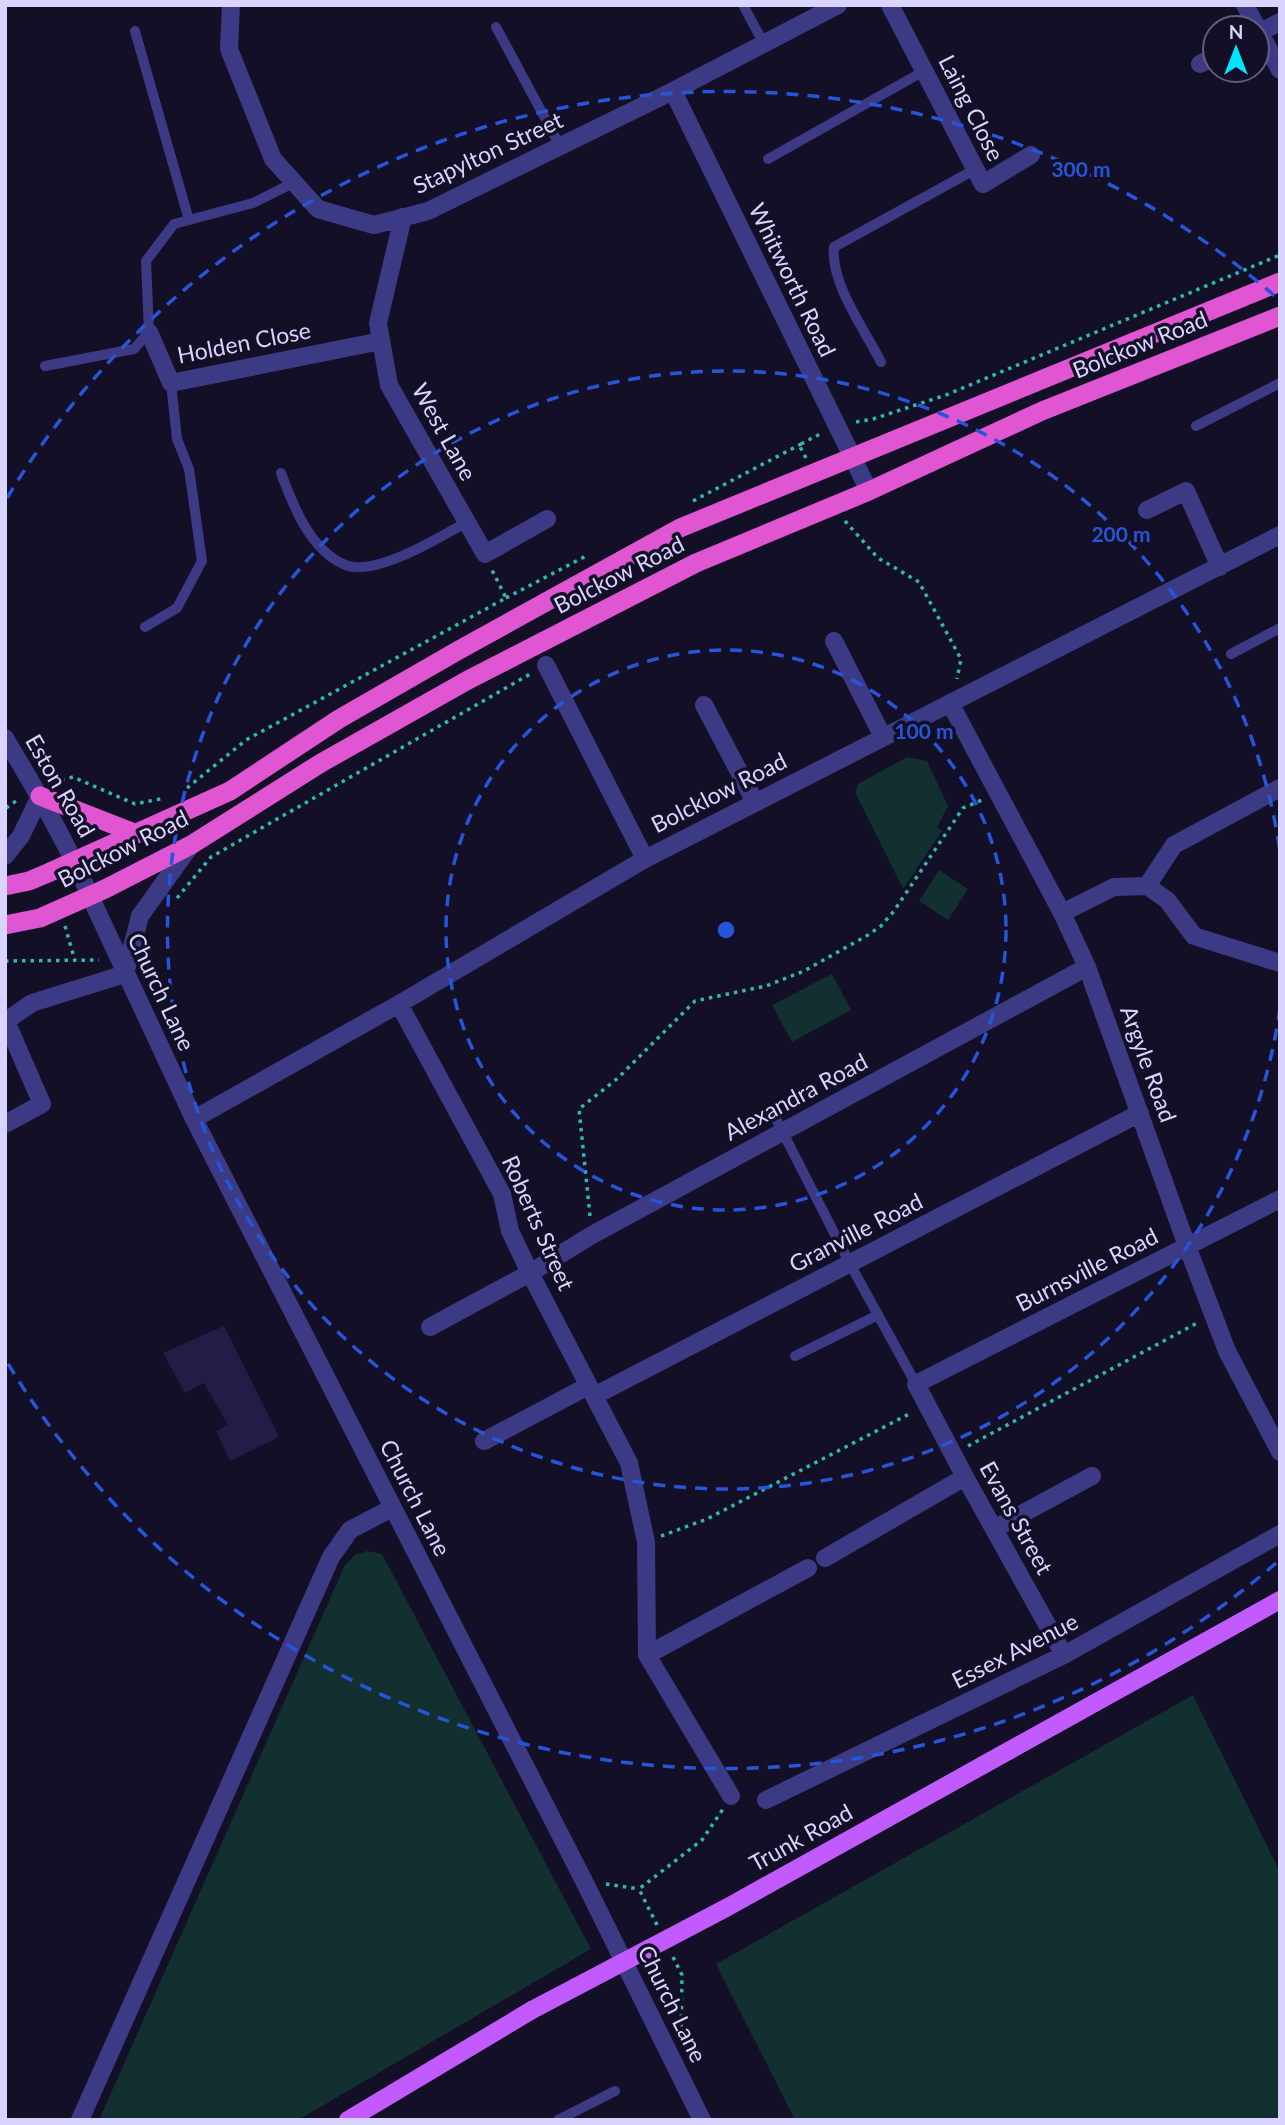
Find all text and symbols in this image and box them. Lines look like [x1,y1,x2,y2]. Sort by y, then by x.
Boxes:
north arrow [1201,14,1271,84]
text: N [1229,20,1243,43]
street label: Laing Close [933,50,1011,165]
street label: Stapylton Street [408,105,568,199]
text: 300 m [1051,156,1111,181]
street label: Whitworth Road [744,198,842,361]
street label: Bolckow Road [1068,304,1211,384]
street label: Holden Close [175,315,313,369]
street label: West Lane [407,378,483,485]
text: 200 m [1091,521,1151,546]
street label: Bolckow Road [549,529,688,619]
text: 100 m [894,718,954,743]
street label: Eston Road [20,729,101,842]
street label: Bolcklow Road [646,746,791,838]
street label: Bolckow Road [53,803,192,893]
centre of rings [714,918,738,942]
street label: Church Lane [122,928,201,1055]
street label: Argyle Road [1115,1002,1183,1126]
street label: Alexandra Road [719,1047,872,1146]
street label: Roberts Street [497,1151,581,1295]
street label: Granville Road [784,1186,927,1278]
street label: Burnsville Road [1011,1221,1162,1317]
street label: Church Lane [375,1435,457,1560]
street label: Evans Street [974,1456,1060,1580]
street label: Essex Avenue [947,1606,1082,1694]
street label: Trunk Road [744,1797,857,1877]
street label: Church Lane [633,1940,713,2067]

